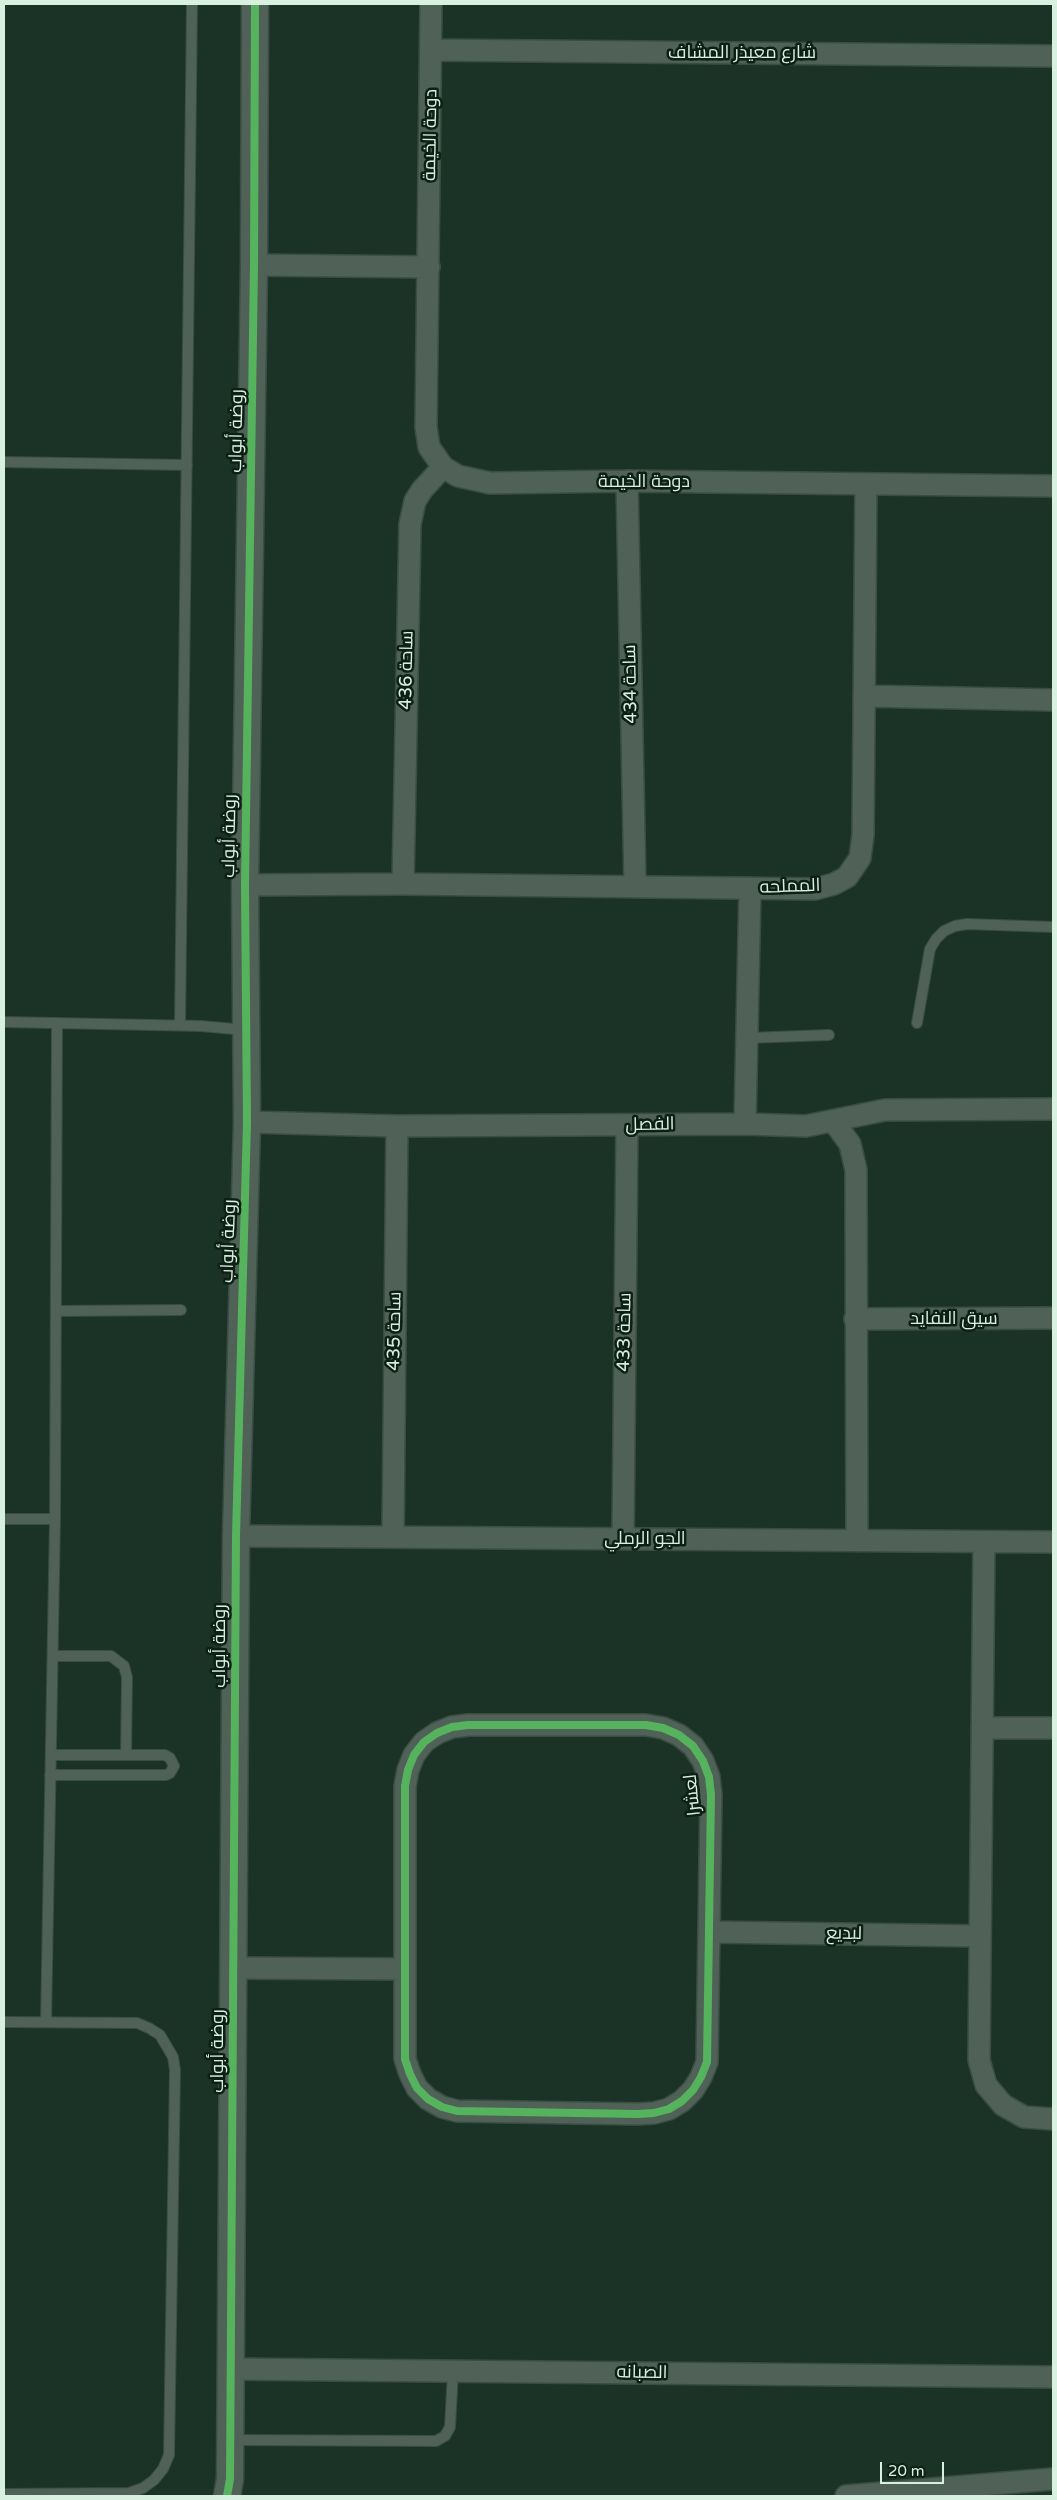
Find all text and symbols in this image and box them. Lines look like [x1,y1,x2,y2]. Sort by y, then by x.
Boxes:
street label: شارع معيذر المشاف [668,42,816,64]
street label: دوحة الخيمة [419,89,443,181]
street label: روضة أبواب [225,389,249,473]
street label: دوحة الخيمة [598,471,690,493]
street label: ساحة 436 [396,630,418,710]
street label: ساحة 434 [620,644,642,724]
street label: روضة أبواب [218,794,242,878]
street label: المملحه [759,875,821,899]
street label: الفصل [625,1114,675,1136]
street label: روضة أبواب [217,1199,241,1283]
street label: ساحة 435 [384,1291,406,1371]
street label: ساحة 433 [614,1292,636,1372]
street label: سيق النفايد [910,1308,998,1330]
street label: الجو الرملي [604,1528,686,1550]
street label: روضة أبواب [209,1604,231,1688]
street label: لعشرا [680,1773,706,1817]
street label: لبديع [826,1923,862,1945]
street label: روضة أبواب [207,2009,229,2093]
street label: الصبانه [616,2362,668,2384]
scale bar [882,2452,946,2484]
text: 20 m [888,2462,925,2480]

